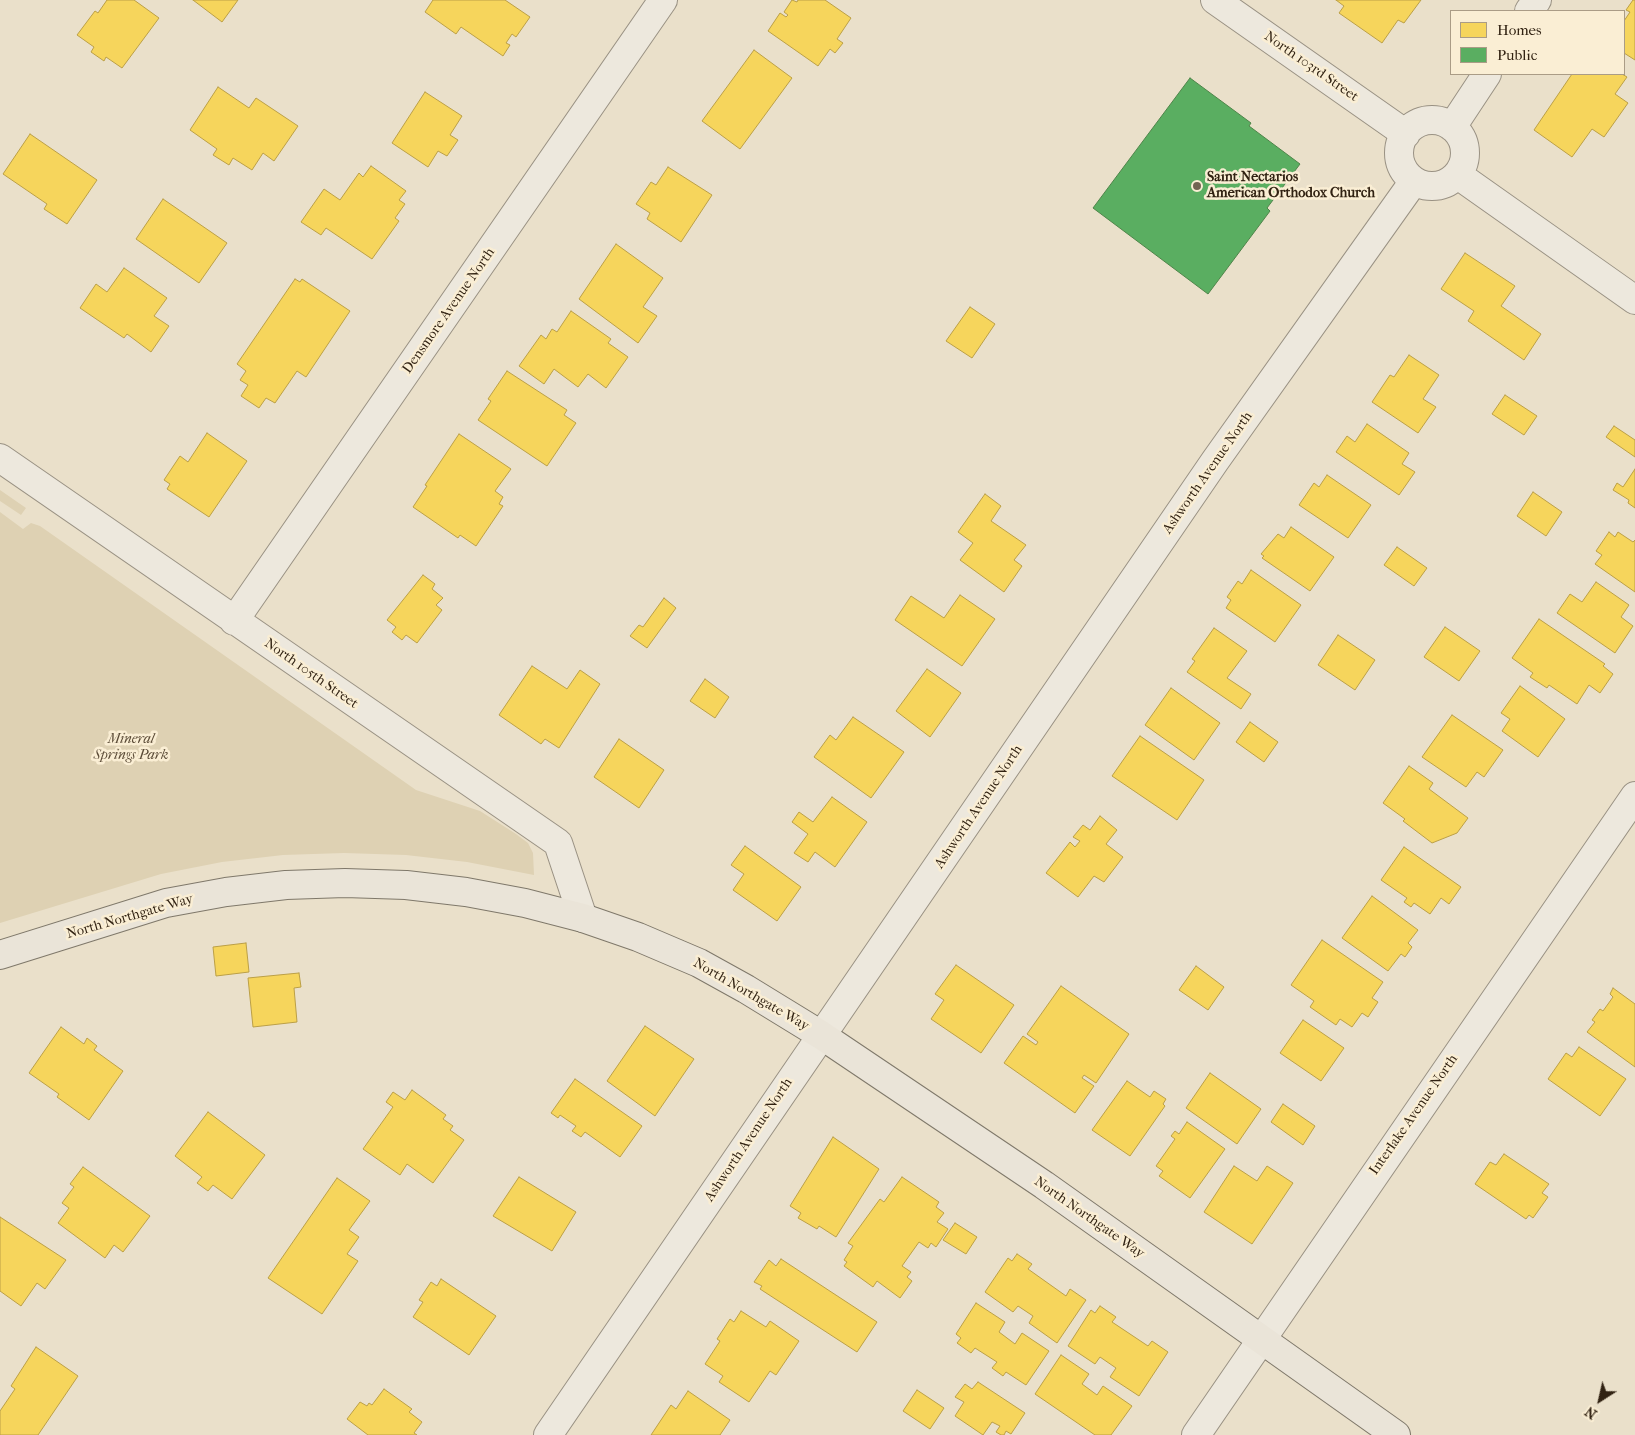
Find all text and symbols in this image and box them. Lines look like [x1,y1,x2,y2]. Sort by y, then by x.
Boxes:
legend [1450,10,1625,75]
text: Homes [1497,21,1542,39]
street label: North 103rd Street [1261,28,1361,106]
text: Public [1497,46,1537,64]
place label: Saint Nectarios American Orthodox Church [1207,170,1375,202]
marker: Saint Nectarios American Orthodox Church [1191,180,1203,192]
street label: Densmore Avenue North [399,245,499,377]
street label: Ashworth Avenue North [1159,409,1257,537]
street label: North 105th Street [261,635,361,713]
park label: Mineral Springs Park [94,732,168,764]
street label: Ashworth Avenue North [931,742,1027,872]
street label: North Northgate Way [65,891,195,943]
street label: North Northgate Way [690,955,812,1035]
street label: Interlake Avenue North [1366,1052,1462,1178]
street label: Ashworth Avenue North [701,1075,797,1205]
street label: North Northgate Way [1031,1174,1147,1262]
north arrow [1575,1375,1625,1425]
text: N [1582,1403,1600,1423]

